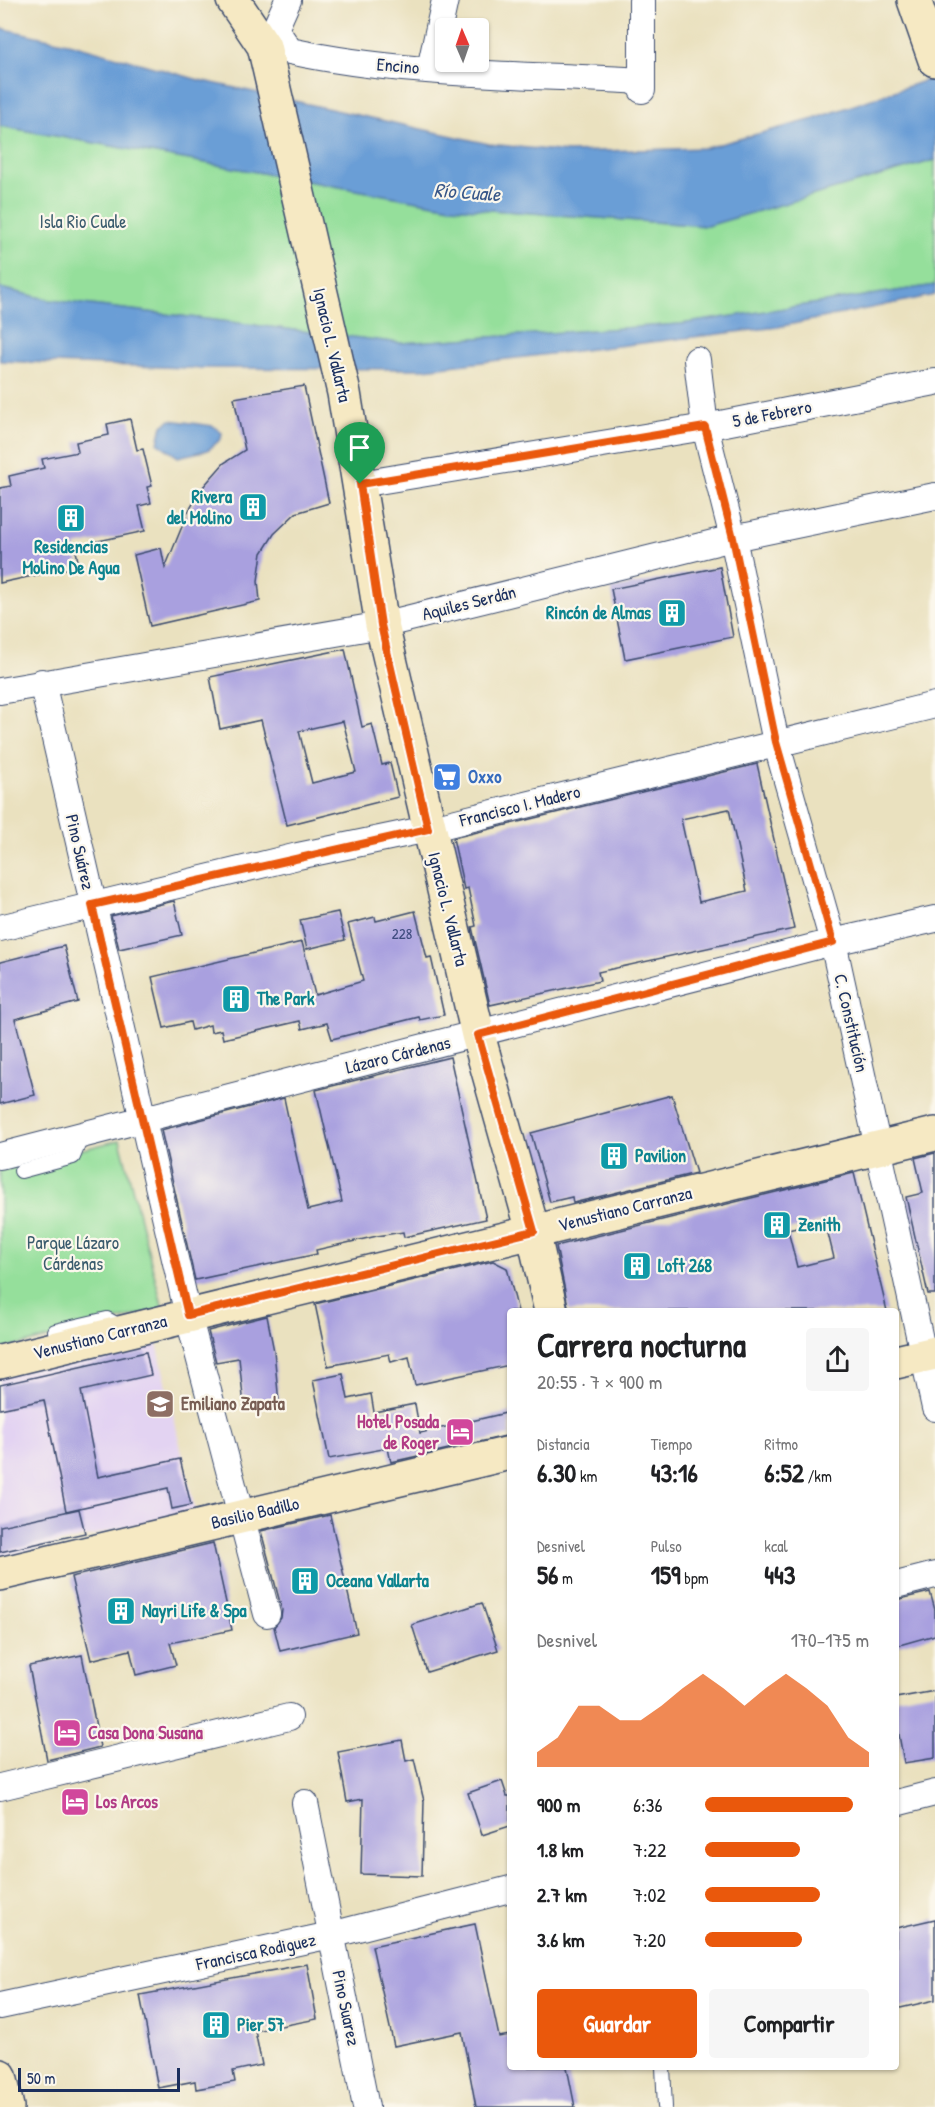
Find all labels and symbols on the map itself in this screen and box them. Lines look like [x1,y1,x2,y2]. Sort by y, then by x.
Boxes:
north arrow [435,18,489,72]
street label: Encino [376,51,420,80]
water label: Río Cuale [433,176,502,207]
park label: Isla Rio Cuale [40,209,126,234]
street label: Ignacio L. Vallarta [307,285,358,405]
street label: 5 de Febrero [730,394,813,433]
pin [334,422,385,484]
place label: Rivera del Molino [167,484,233,530]
building icon: Rivera del Molino [237,491,269,523]
building icon: Residencias Molino De Agua [55,502,87,534]
place label: Residencias Molino De Agua [22,534,121,581]
street label: Aquiles Serdán [419,579,518,626]
building icon: Rincón de Almas [656,597,688,629]
place label: Rincón de Almas [546,600,651,625]
supermarket icon: Oxxo [431,761,463,793]
place label: Oxxo [468,764,502,789]
street label: Francisco I. Madero [456,778,583,833]
street label: Pino Suárez [60,812,101,892]
street label: Ignacio L. Vallarta [422,849,475,969]
house number: 228 [392,923,412,944]
street label: C. Constitución [828,971,875,1074]
building icon: The Park [220,983,252,1015]
place label: The Park [256,986,315,1011]
street label: Lázaro Cárdenas [343,1029,453,1080]
building icon: Pavilion [598,1140,630,1172]
place label: Pavilion [635,1143,686,1168]
street label: Venustiano Carranza [555,1180,694,1237]
building icon: Zenith [761,1209,793,1241]
place label: Zenith [798,1212,841,1237]
park label: Parque Lázaro Cárdenas [27,1230,119,1276]
building icon: Loft 268 [621,1250,653,1282]
place label: Loft 268 [658,1253,712,1278]
street label: Venustiano Carranza [30,1308,169,1365]
school or university icon: Emiliano Zapata [144,1388,176,1420]
place label: Emiliano Zapata [181,1391,286,1417]
place label: Hotel Posada de Roger [357,1409,440,1456]
hotel icon: Hotel Posada de Roger [444,1416,476,1448]
street label: Basilio Badillo [208,1490,301,1535]
building icon: Oceana Vallarta [289,1565,321,1597]
place label: Oceana Vallarta [326,1568,430,1593]
building icon: Nayri Life & Spa [105,1595,137,1627]
place label: Nayri Life & Spa [142,1598,247,1624]
hotel icon: Casa Dona Susana [51,1717,83,1749]
place label: Casa Dona Susana [88,1720,204,1745]
hotel icon: Los Arcos [59,1786,91,1818]
place label: Los Arcos [96,1789,158,1814]
street label: Francisca Rodiguez [193,1927,318,1977]
street label: Pino Suarez [326,1968,367,2048]
building icon: Pier 57 [200,2009,232,2041]
place label: Pier 57 [237,2012,285,2037]
scale bar [18,2065,180,2092]

